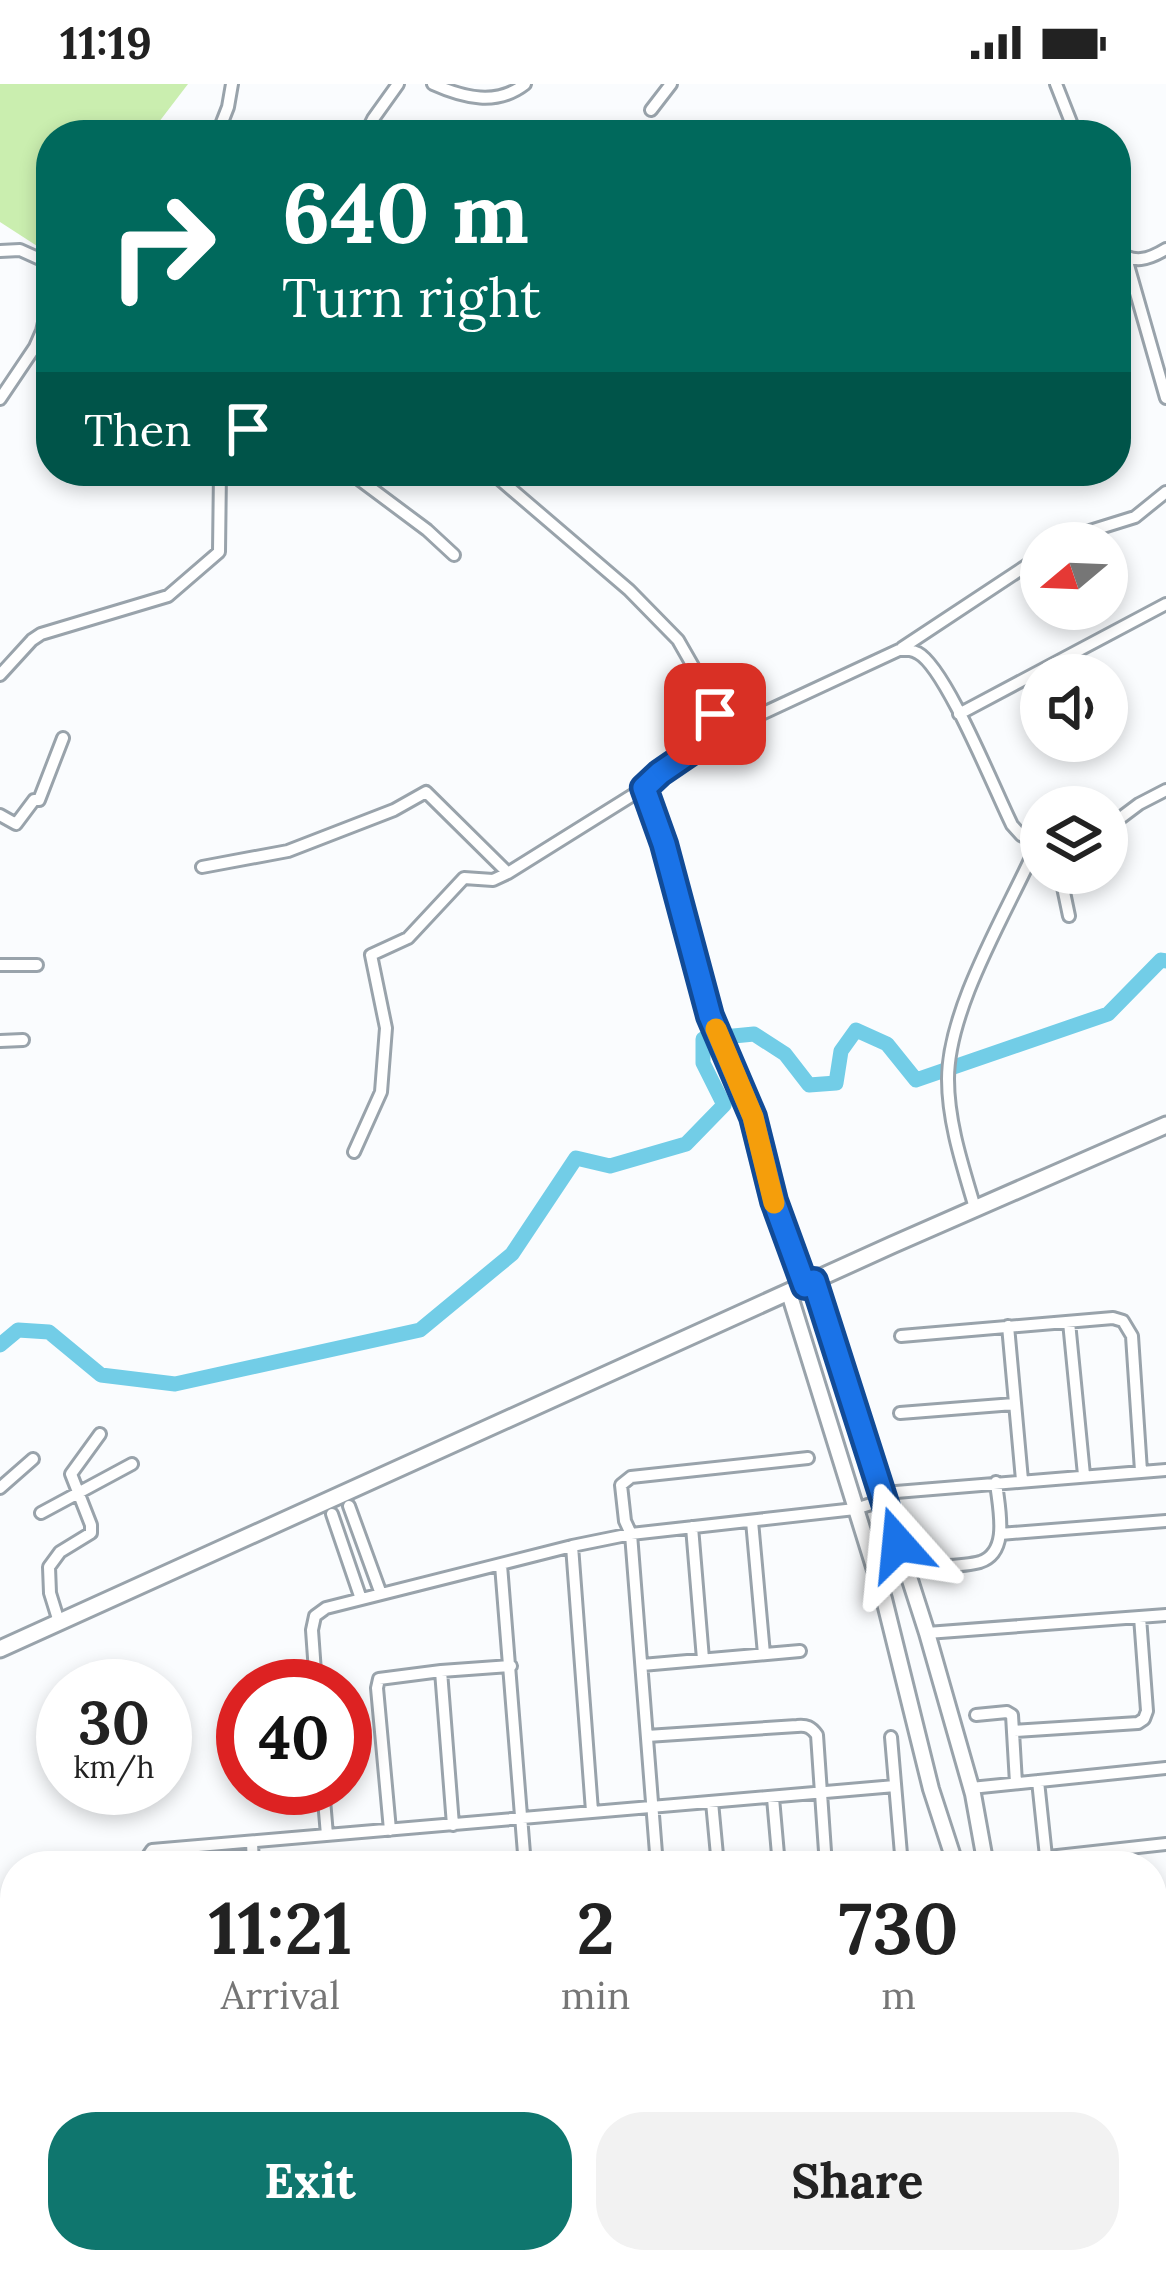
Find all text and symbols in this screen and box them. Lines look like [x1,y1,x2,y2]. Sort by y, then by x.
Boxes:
text: 11:19 [60,14,152,71]
text: 640 m [282,158,529,266]
icon: right [84,168,240,324]
text: Turn right [282,263,541,332]
icon: arrive [215,396,281,462]
text: Then [84,401,191,458]
north arrow [1020,522,1128,630]
map controls [1020,522,1128,894]
button: sound [1020,654,1128,762]
pin [664,663,766,765]
icon: arrive [682,681,748,747]
button: layers [1020,786,1128,894]
position arrow [835,1481,961,1607]
speed limit sign: 40 [216,1659,372,1815]
text: 30 [78,1684,150,1760]
text: km/h [73,1748,155,1786]
text: 11:21 [208,1882,352,1974]
text: 2 [576,1882,615,1974]
text: 730 [839,1882,959,1974]
text: Arrival [221,1970,340,2020]
text: min [561,1970,630,2020]
text: m [881,1970,916,2020]
button: Exit [48,2112,572,2250]
button: Share [596,2112,1119,2250]

